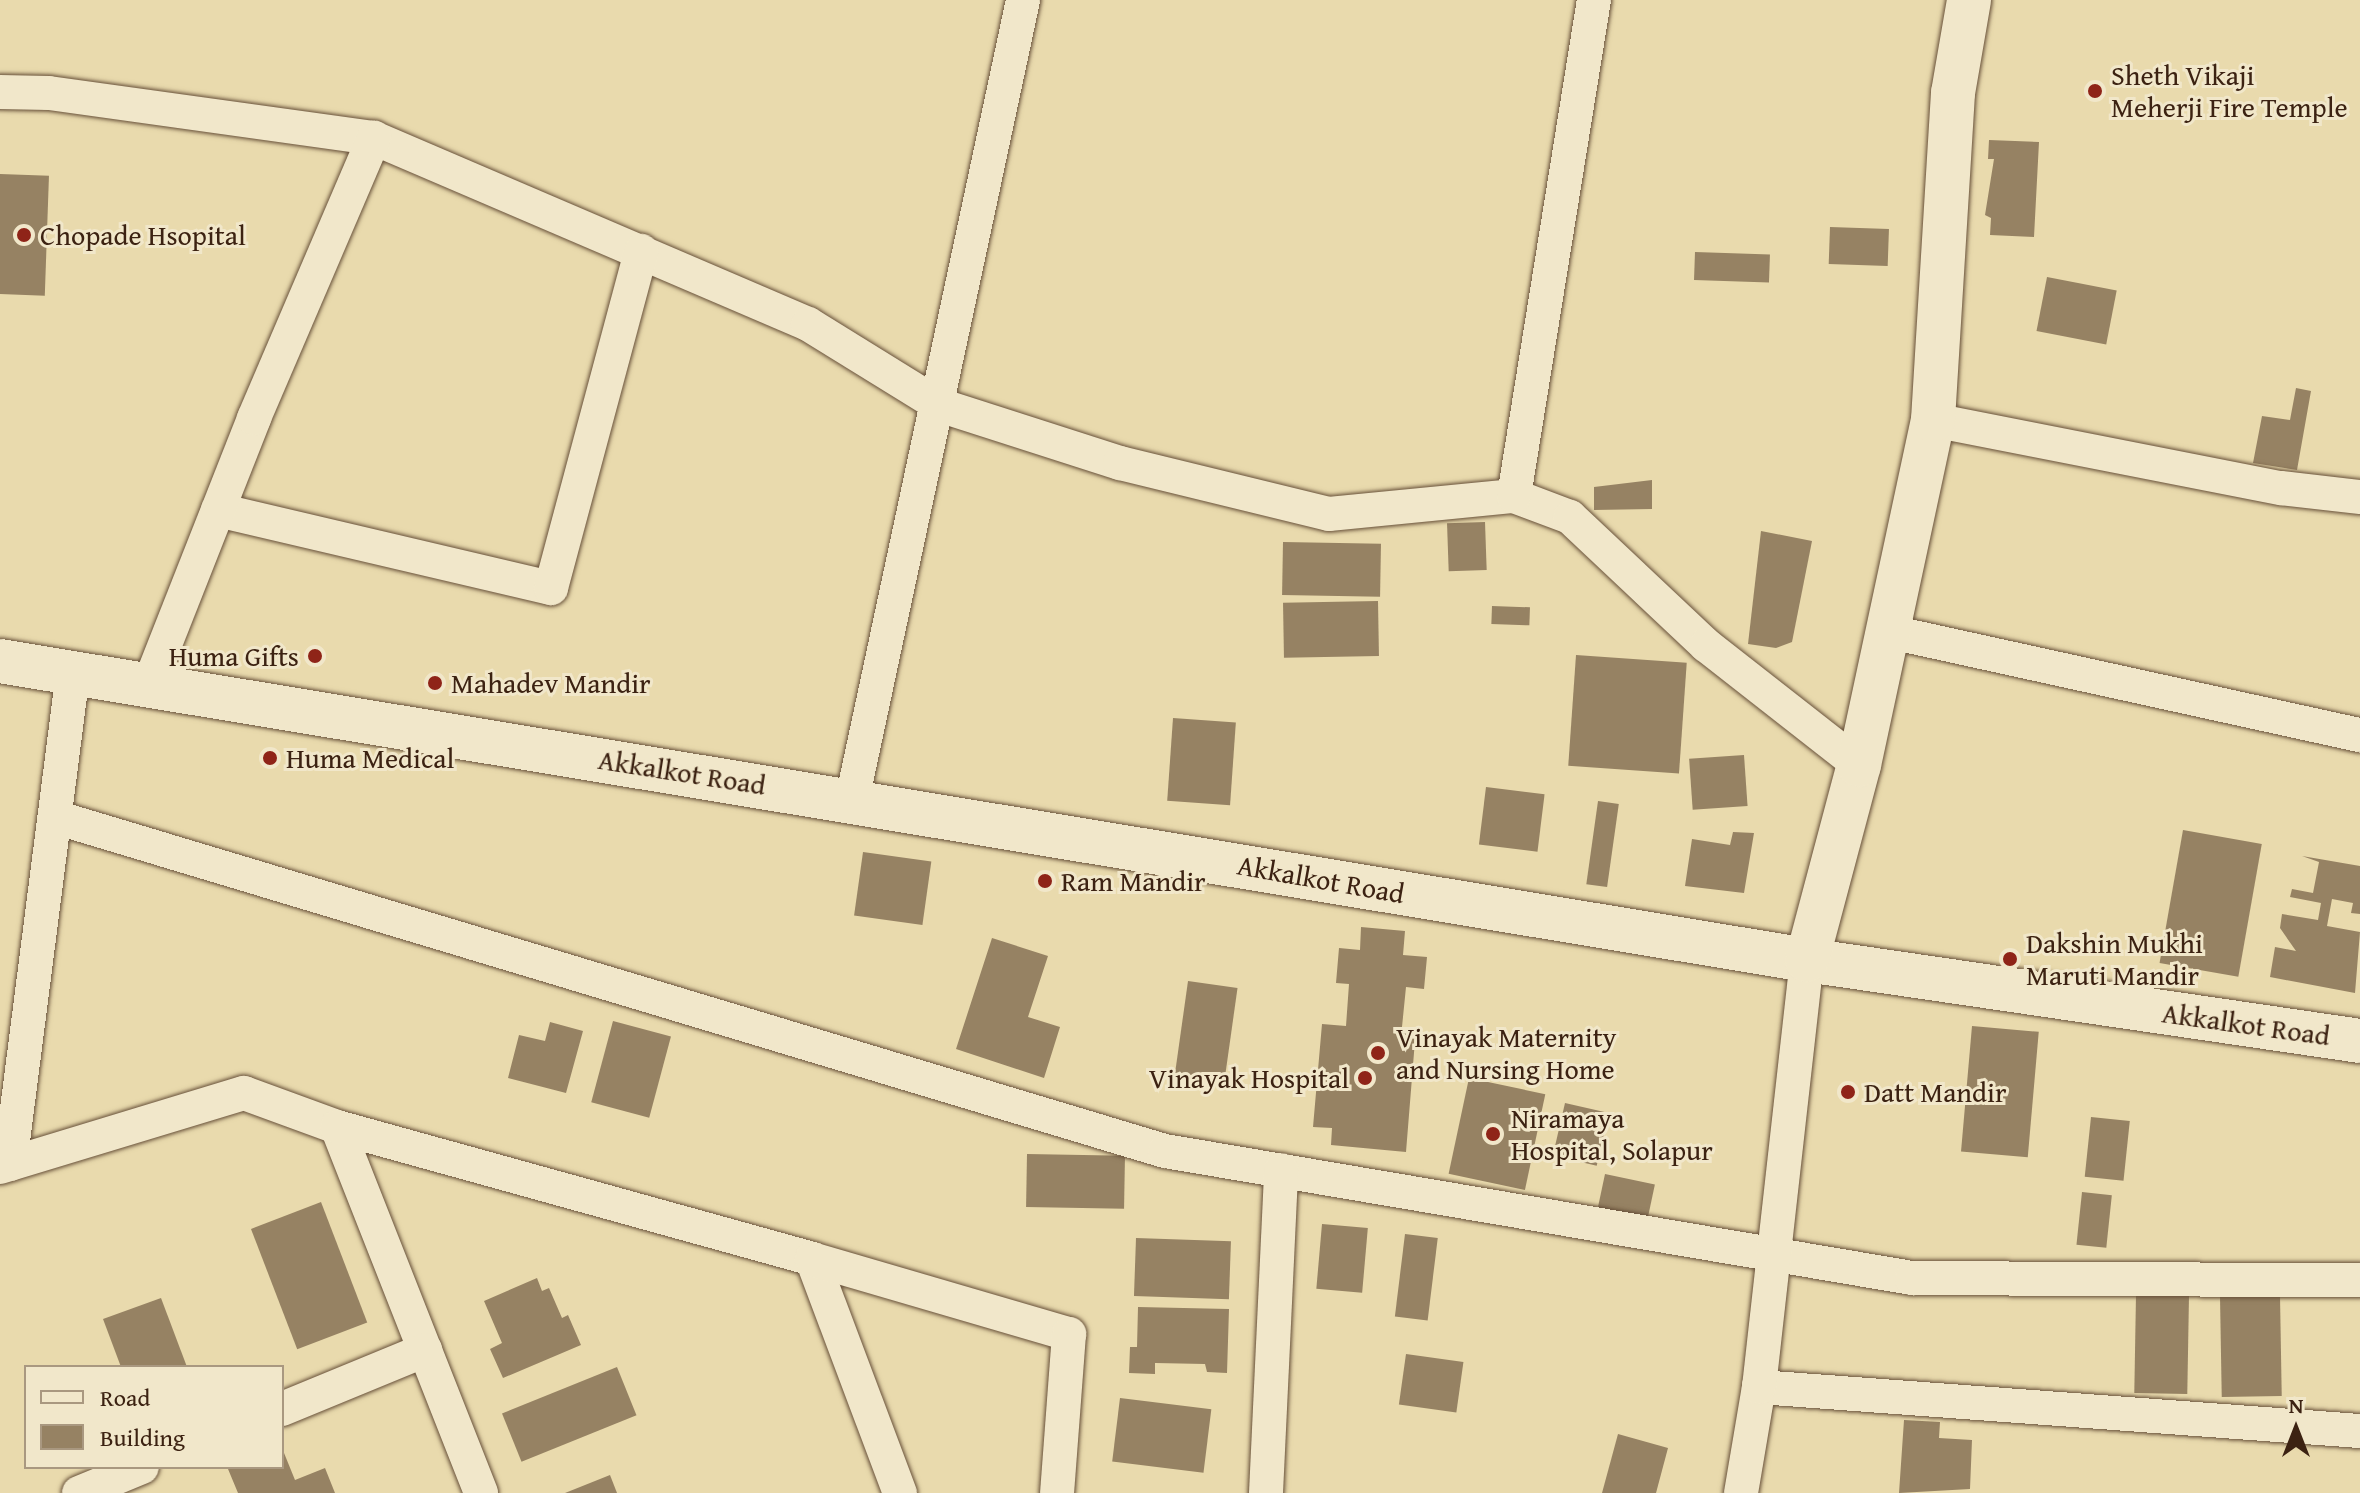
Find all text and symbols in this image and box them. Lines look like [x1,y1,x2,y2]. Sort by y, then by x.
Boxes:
place label: Sheth Vikaji Meherji Fire Temple [2111,58,2348,124]
marker: Sheth Vikaji Meherji Fire Temple [2086,82,2104,100]
place label: Chopade Hsopital [40,218,246,252]
marker: Chopade Hsopital [15,226,33,244]
place label: Huma Gifts [169,639,299,673]
marker: Huma Gifts [306,647,324,665]
place label: Mahadev Mandir [451,666,651,700]
marker: Mahadev Mandir [426,674,444,692]
place label: Huma Medical [286,741,454,775]
street label: Akkalkot Road [596,742,768,802]
marker: Huma Medical [261,749,279,767]
street label: Akkalkot Road [1235,848,1407,910]
place label: Ram Mandir [1061,864,1206,898]
marker: Ram Mandir [1036,872,1054,890]
place label: Dakshin Mukhi Maruti Mandir [2026,926,2203,992]
marker: Dakshin Mukhi Maruti Mandir [2001,950,2019,968]
street label: Akkalkot Road [2160,996,2332,1052]
place label: Vinayak Maternity and Nursing Home [1396,1020,1616,1086]
marker: Vinayak Maternity and Nursing Home [1367,1042,1389,1064]
place label: Vinayak Hospital [1149,1061,1349,1095]
marker: Vinayak Hospital [1356,1069,1374,1087]
place label: Datt Mandir [1864,1075,2006,1109]
marker: Datt Mandir [1839,1083,1857,1101]
place label: Niramaya Hospital, Solapur [1511,1101,1713,1167]
marker: Niramaya Hospital, Solapur [1482,1123,1504,1145]
legend [24,1365,284,1469]
text: Road [100,1380,150,1415]
north arrow [2256,1389,2336,1469]
text: N [2289,1389,2303,1421]
text: Building [100,1420,185,1455]

